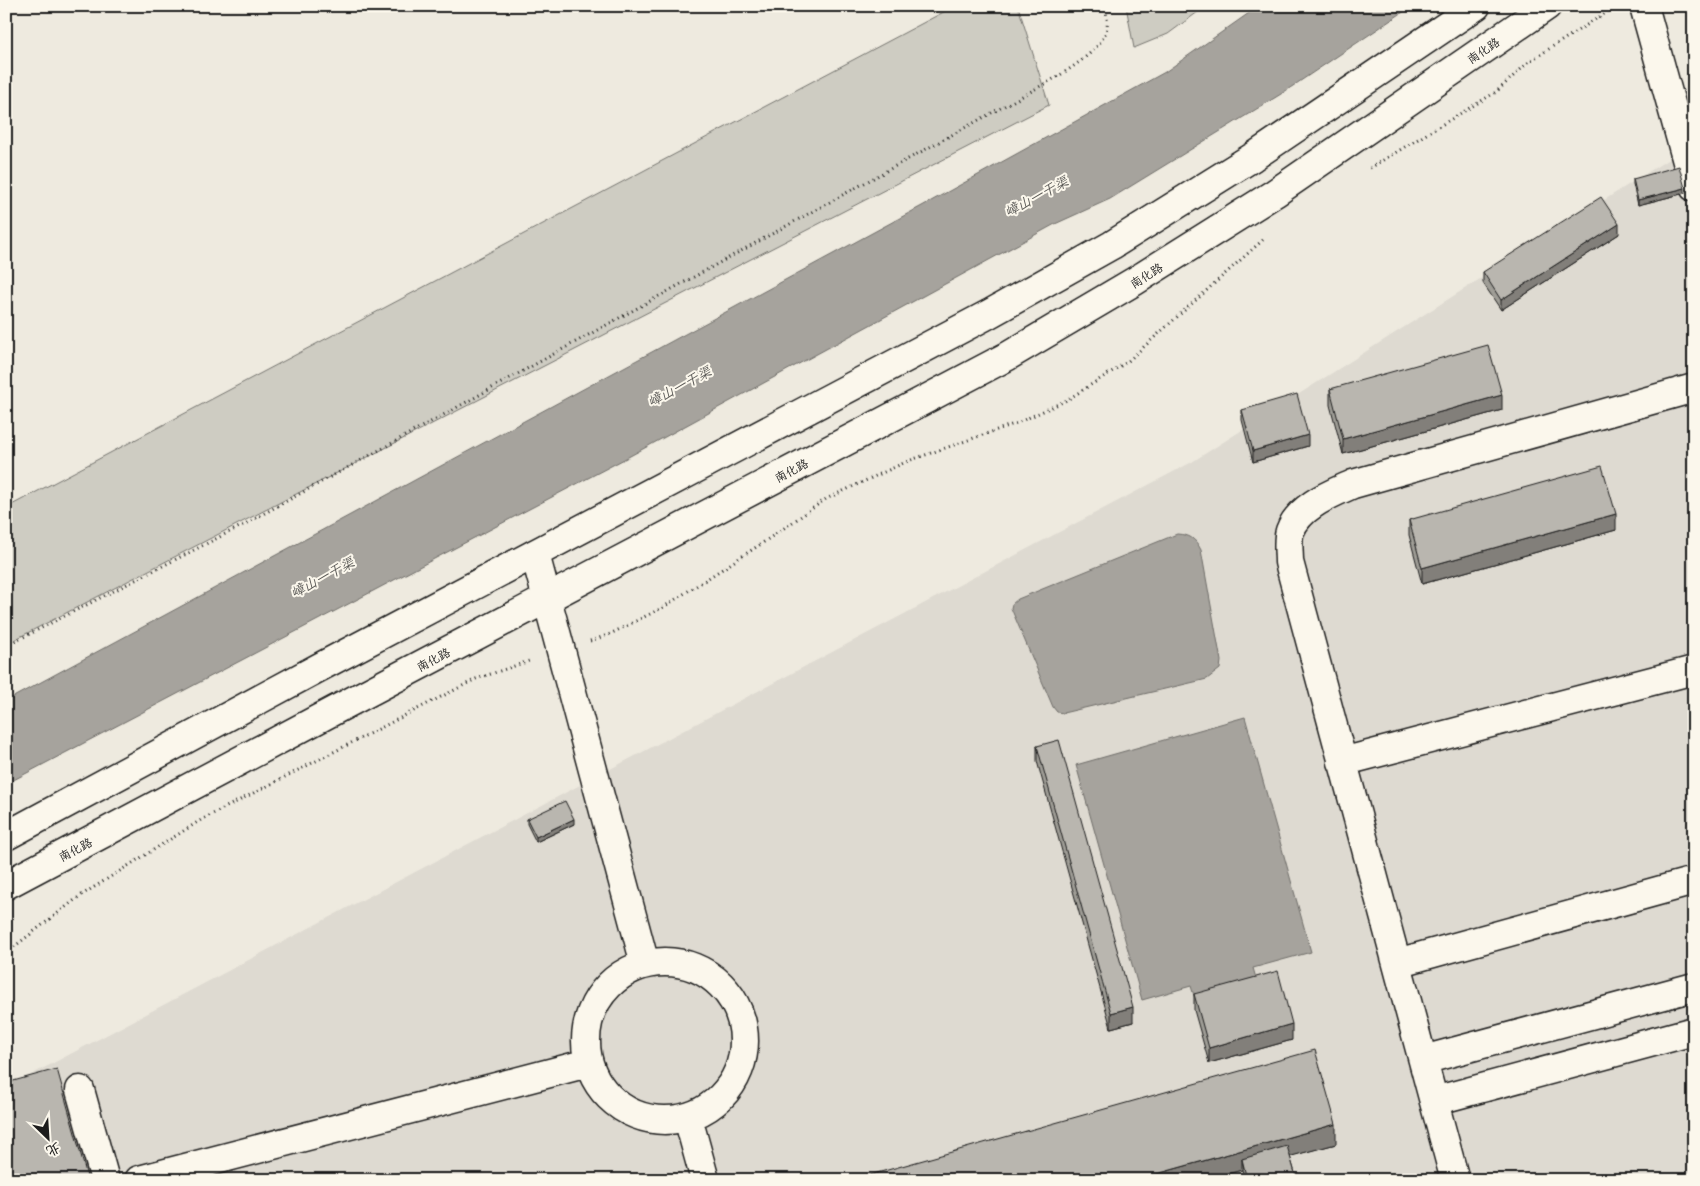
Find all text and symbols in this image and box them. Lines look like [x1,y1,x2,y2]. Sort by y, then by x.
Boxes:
street label: 南化路 [1463,32,1503,68]
water label: 嶂山一干渠 [1000,170,1073,222]
street label: 南化路 [1126,258,1166,292]
water label: 嶂山一干渠 [643,360,716,412]
street label: 南化路 [771,454,811,486]
water label: 嶂山一干渠 [286,551,359,603]
street label: 南化路 [413,643,453,675]
street label: 南化路 [55,833,95,865]
north arrow [22,1114,72,1164]
text: 北 [43,1138,64,1163]

